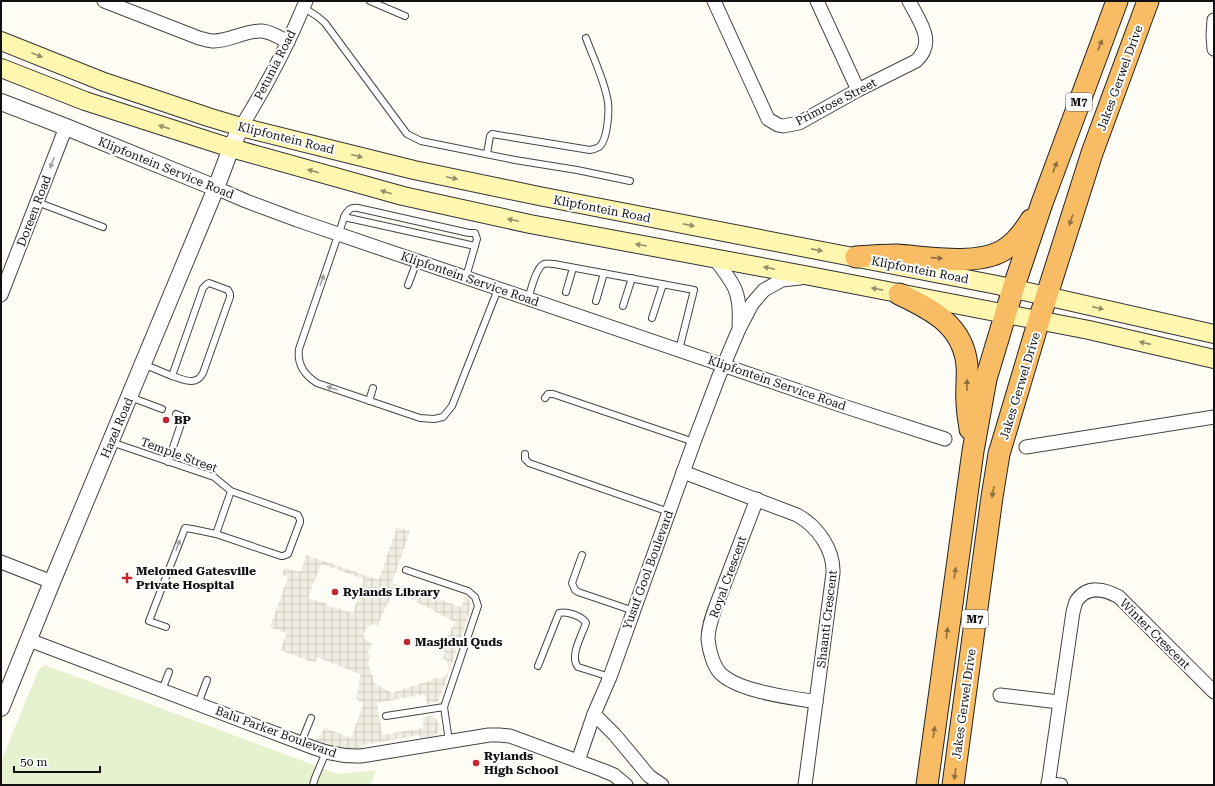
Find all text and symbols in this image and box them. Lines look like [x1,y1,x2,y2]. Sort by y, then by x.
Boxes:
street label: Jakes Gerwel Drive [1094,23,1146,133]
street label: Petunia Road [251,27,299,102]
one-way arrow [1098,39,1104,51]
one-way arrow [32,53,44,59]
street label: Primrose Street [793,75,879,129]
road number: M7 [1066,93,1092,111]
street label: Klipfontein Road [236,119,336,157]
one-way arrow [157,123,169,129]
street label: Klipfontein Service Road [96,134,236,202]
one-way arrow [350,153,363,159]
one-way arrow [49,158,55,170]
one-way arrow [1052,160,1058,172]
one-way arrow [307,168,319,174]
street label: Doreen Road [14,173,54,249]
one-way arrow [446,175,458,181]
one-way arrow [380,189,392,195]
street label: Klipfontein Road [552,193,652,225]
one-way arrow [1068,214,1074,226]
one-way arrow [507,217,519,223]
one-way arrow [683,223,695,229]
one-way arrow [635,241,647,247]
one-way arrow [811,247,823,253]
street label: Klipfontein Service Road [399,249,541,309]
street label: Klipfontein Road [870,254,970,286]
one-way arrow [931,254,943,261]
one-way arrow [763,265,775,271]
one-way arrow [320,274,326,286]
one-way arrow [871,286,883,292]
one-way arrow [1092,305,1104,311]
street label: Jakes Gerwel Drive [997,330,1043,441]
one-way arrow [1139,339,1152,345]
street label: Klipfontein Service Road [706,353,848,413]
one-way arrow [964,378,970,391]
one-way arrow [326,385,338,391]
street label: Hazel Road [98,395,136,461]
place label: BP [174,413,192,427]
marker: BP [161,415,171,425]
street label: Temple Street [139,435,220,475]
one-way arrow [990,486,996,498]
street label: Yusuf Gool Boulevard [620,508,676,631]
street label: Royal Crescent [707,533,750,620]
one-way arrow [176,539,182,551]
place label: Melomed Gatesville Private Hospital [136,564,256,592]
one-way arrow [952,567,958,579]
street label: Shaanti Crescent [814,569,840,669]
marker: Melomed Gatesville Private Hospital [121,572,133,584]
place label: Rylands Library [343,585,441,599]
marker: Rylands Library [330,587,340,597]
street label: Winter Crescent [1117,596,1193,672]
road number: M7 [962,610,988,628]
one-way arrow [944,627,950,639]
place label: Masjidul Quds [415,635,502,649]
marker: Masjidul Quds [402,637,412,647]
street label: Jakes Gerwel Drive [949,648,979,760]
street label: Balu Parker Boulevard [213,704,339,761]
one-way arrow [930,726,937,739]
scale bar [14,748,100,774]
place label: Rylands High School [484,749,559,777]
text: 50 m [20,755,47,769]
marker: Rylands High School [471,758,481,768]
one-way arrow [952,767,958,780]

